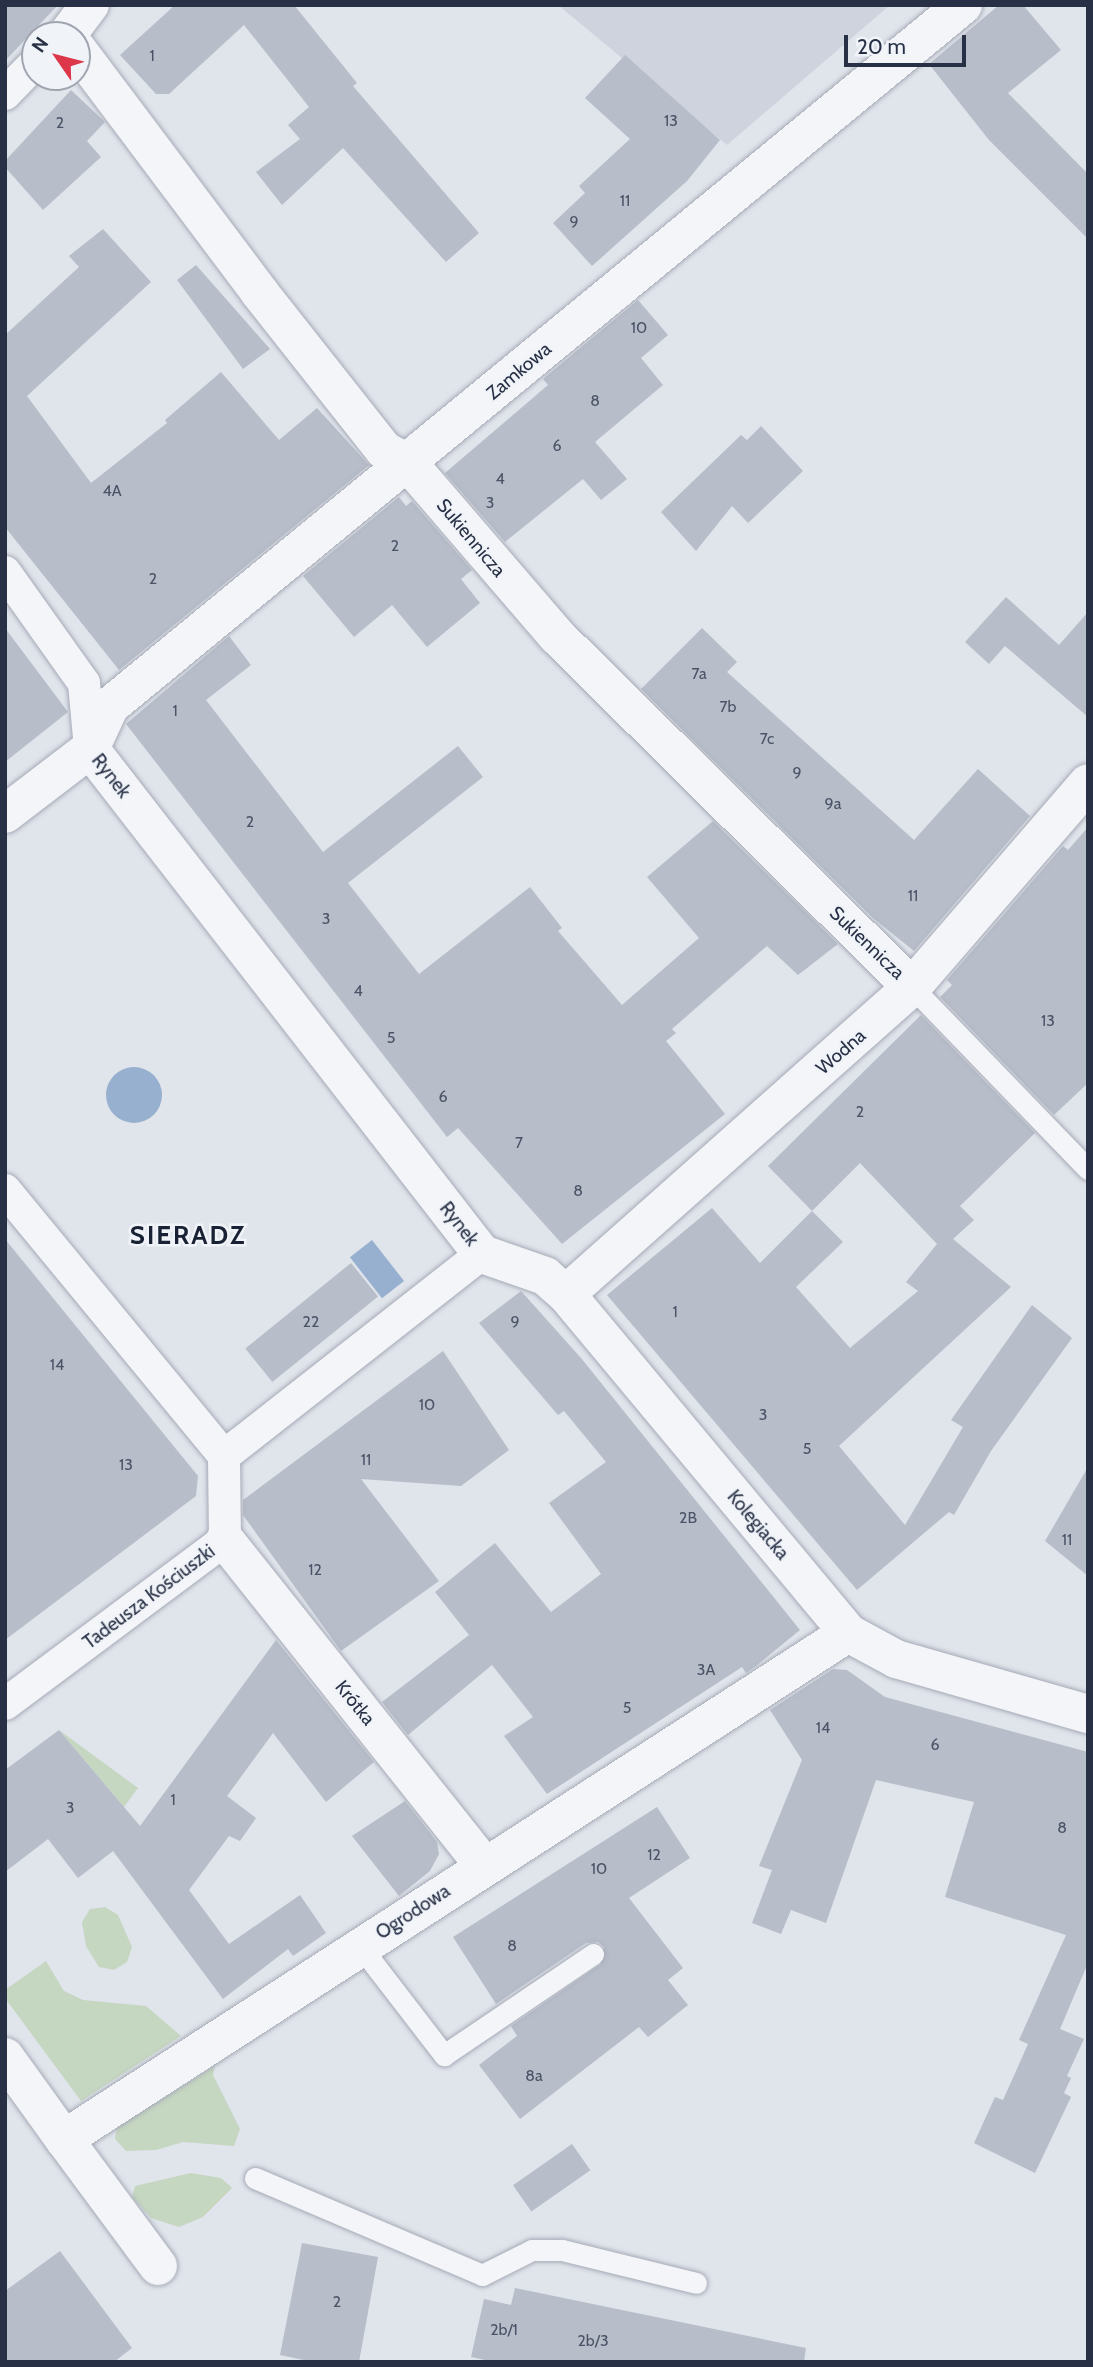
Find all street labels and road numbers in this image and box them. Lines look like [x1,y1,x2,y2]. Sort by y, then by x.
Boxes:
street label: Zamkowa [482,337,556,405]
street label: Sukiennicza [432,494,510,582]
street label: Rynek [87,749,135,803]
street label: Sukiennicza [825,902,909,984]
street label: Wodna [812,1024,870,1080]
street label: Rynek [435,1197,483,1251]
street label: Kolegiacka [722,1486,794,1564]
street label: Tadeusza Kościuszki [79,1540,219,1654]
street label: Krótka [330,1676,380,1730]
street label: Ogrodowa [372,1880,454,1944]

